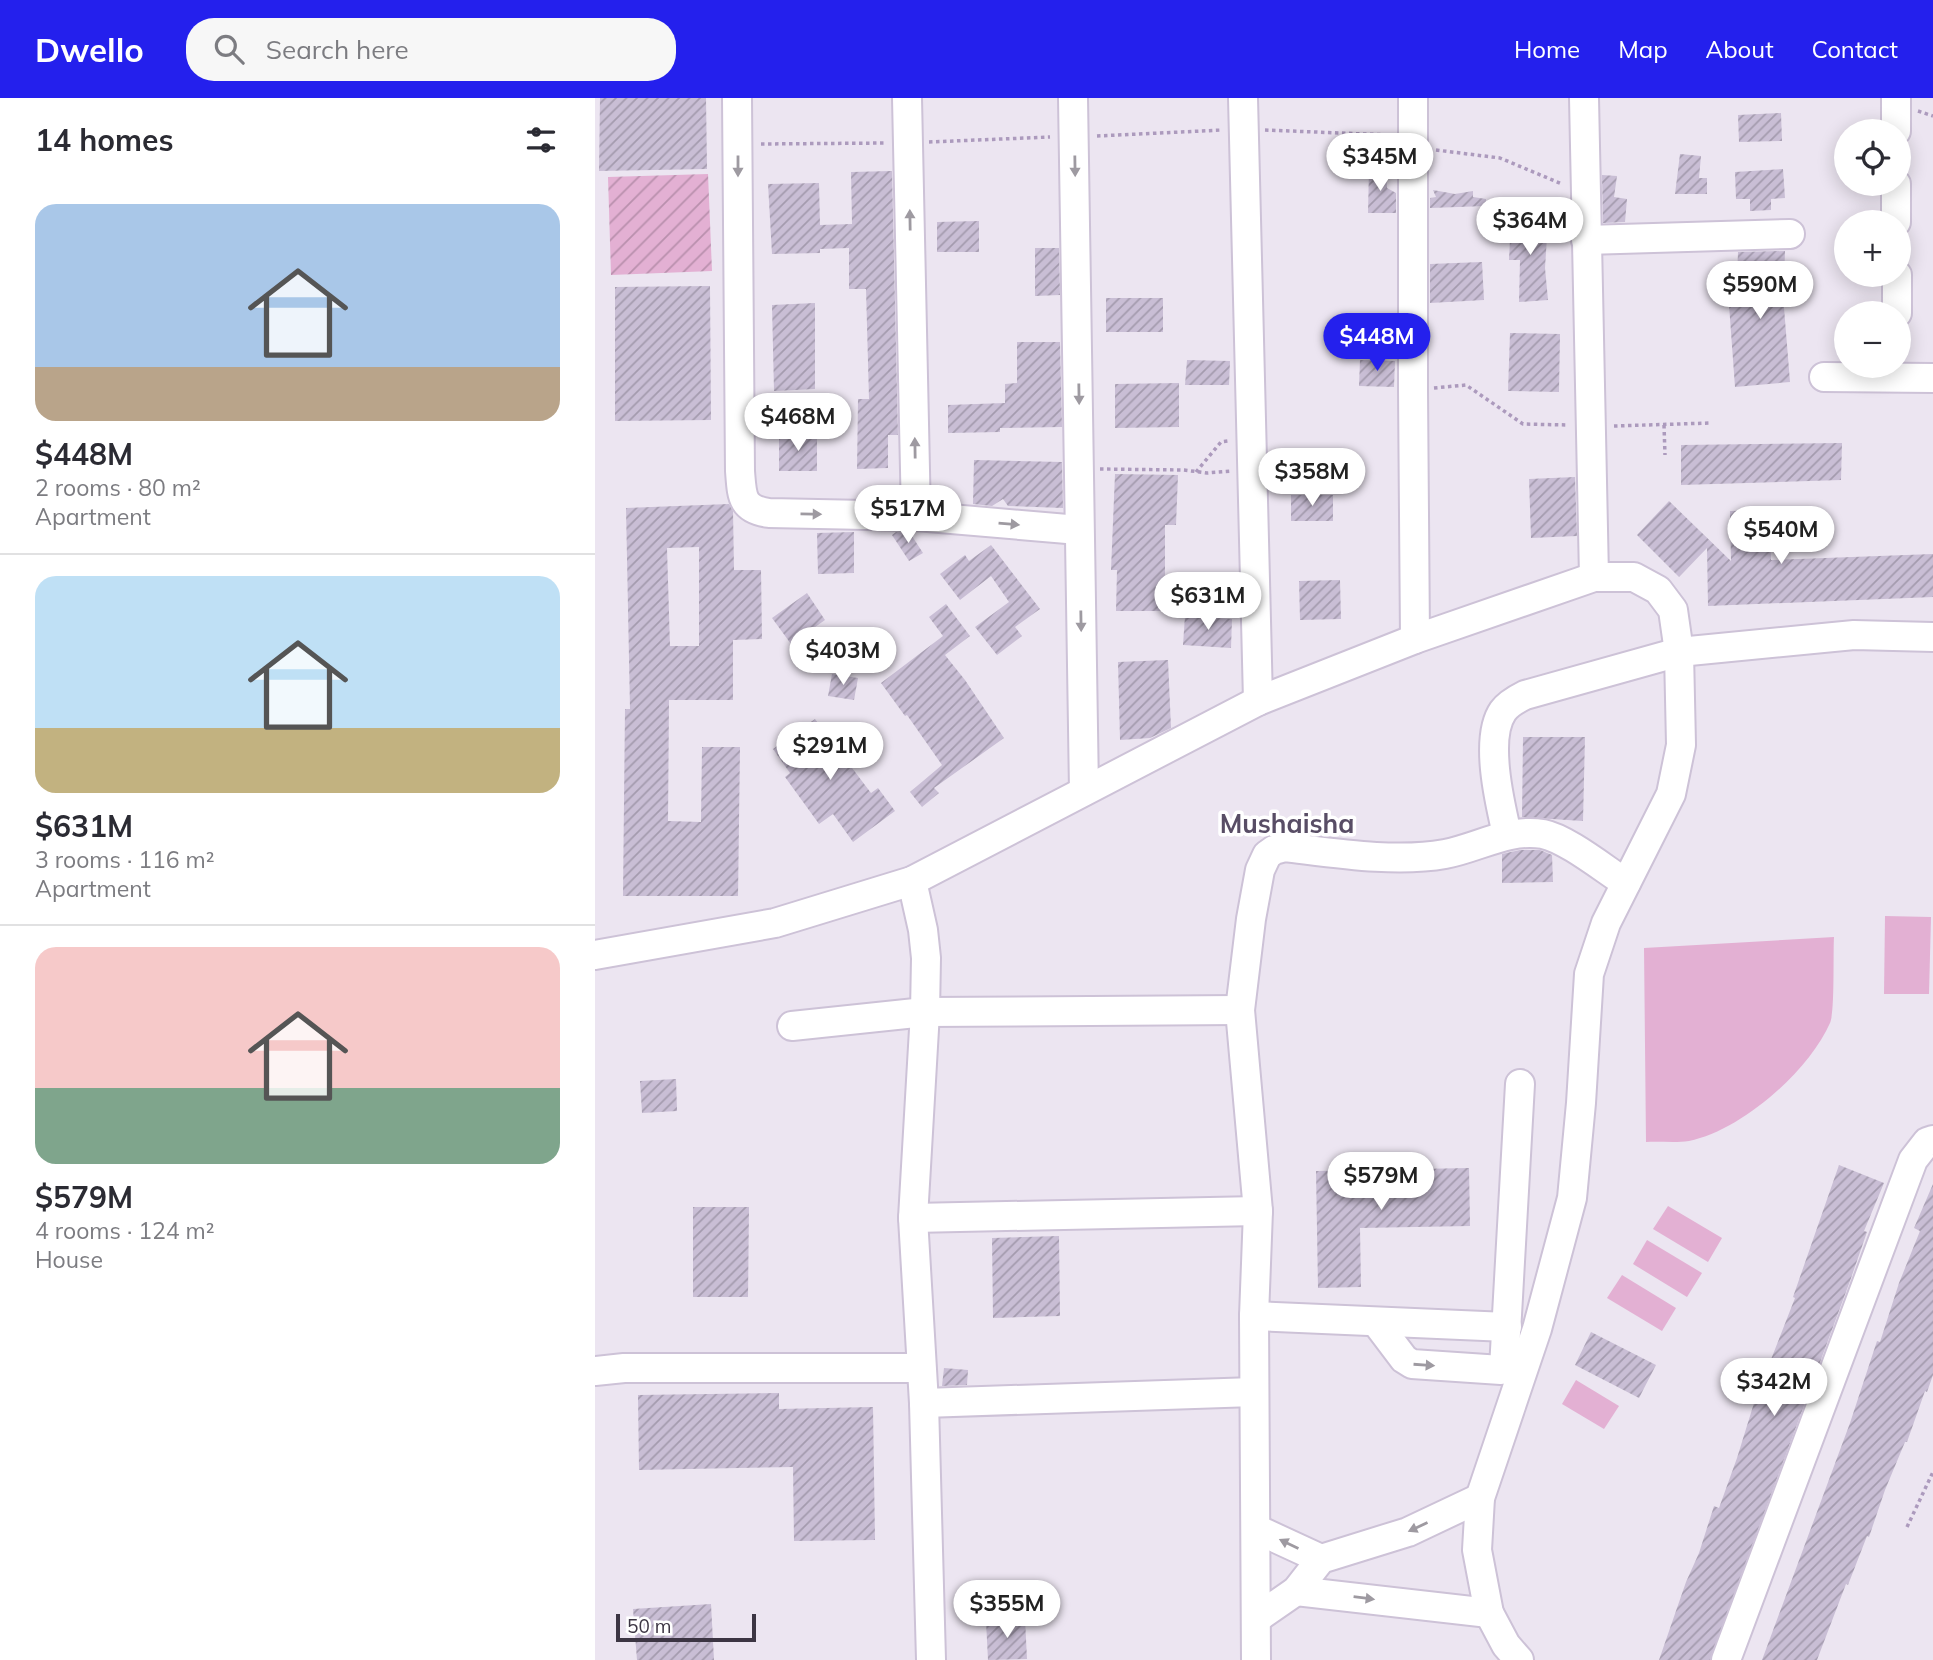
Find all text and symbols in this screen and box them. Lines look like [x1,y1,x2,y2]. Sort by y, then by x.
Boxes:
search box [186,18,676,81]
text: Dwello [35,29,144,70]
icon: search [210,30,248,68]
text: Search here [266,33,409,66]
text: Home [1514,34,1580,64]
text: Map [1618,34,1668,64]
text: About [1706,34,1774,64]
text: Contact [1812,34,1898,64]
map controls [1834,119,1911,378]
button: locate [1834,119,1911,196]
text: 14 homes [35,121,174,159]
icon: filters [522,121,560,159]
pin: $345M [1331,134,1429,193]
text: $345M [1342,141,1418,170]
one-way arrow [732,155,744,177]
one-way arrow [1069,155,1080,177]
pin: $364M [1481,198,1579,257]
text: $364M [1492,205,1568,234]
one-way arrow [904,209,915,231]
button: + [1834,210,1911,287]
icon: home [235,250,361,376]
pin: $590M [1711,262,1809,321]
text: $590M [1722,269,1798,298]
button: − [1834,301,1911,378]
pin: $448M [1328,314,1426,373]
text: $448M [1339,321,1415,350]
one-way arrow [1073,383,1085,405]
pin: $468M [749,394,847,453]
text: $468M [760,401,836,430]
text: $448M [35,435,133,473]
one-way arrow [909,436,920,458]
pin: $358M [1263,448,1361,508]
text: $358M [1274,456,1350,485]
text: 2 rooms · 80 m² [35,473,201,502]
pin: $517M [859,486,957,545]
text: $517M [870,493,946,522]
text: Apartment [35,502,151,531]
pin: $540M [1732,506,1830,566]
one-way arrow [800,508,822,519]
text: $540M [1743,514,1819,543]
one-way arrow [998,519,1020,530]
pin: $631M [1159,573,1257,632]
text: $631M [1170,580,1246,609]
one-way arrow [1075,610,1086,632]
icon: home [235,622,361,748]
pin: $403M [794,628,892,687]
text: $403M [805,635,881,664]
pin: $291M [781,722,879,782]
text: $291M [792,730,868,759]
text: $631M [35,807,133,845]
district label: Mushaisha [1220,807,1354,840]
text: 3 rooms · 116 m² [35,845,215,874]
text: Apartment [35,874,151,903]
icon: home [235,993,361,1119]
pin: $579M [1332,1152,1430,1212]
text: $579M [1343,1160,1419,1189]
text: $579M [35,1178,133,1216]
text: 4 rooms · 124 m² [35,1216,215,1245]
text: House [35,1245,103,1274]
pin: $342M [1725,1358,1823,1418]
one-way arrow [1413,1360,1435,1371]
text: $342M [1736,1366,1812,1395]
one-way arrow [1408,1522,1429,1533]
one-way arrow [1279,1539,1299,1550]
pin: $355M [958,1580,1056,1640]
text: $355M [969,1588,1045,1617]
one-way arrow [1353,1593,1375,1604]
scale bar [616,1611,756,1643]
text: 50 m [627,1614,671,1638]

